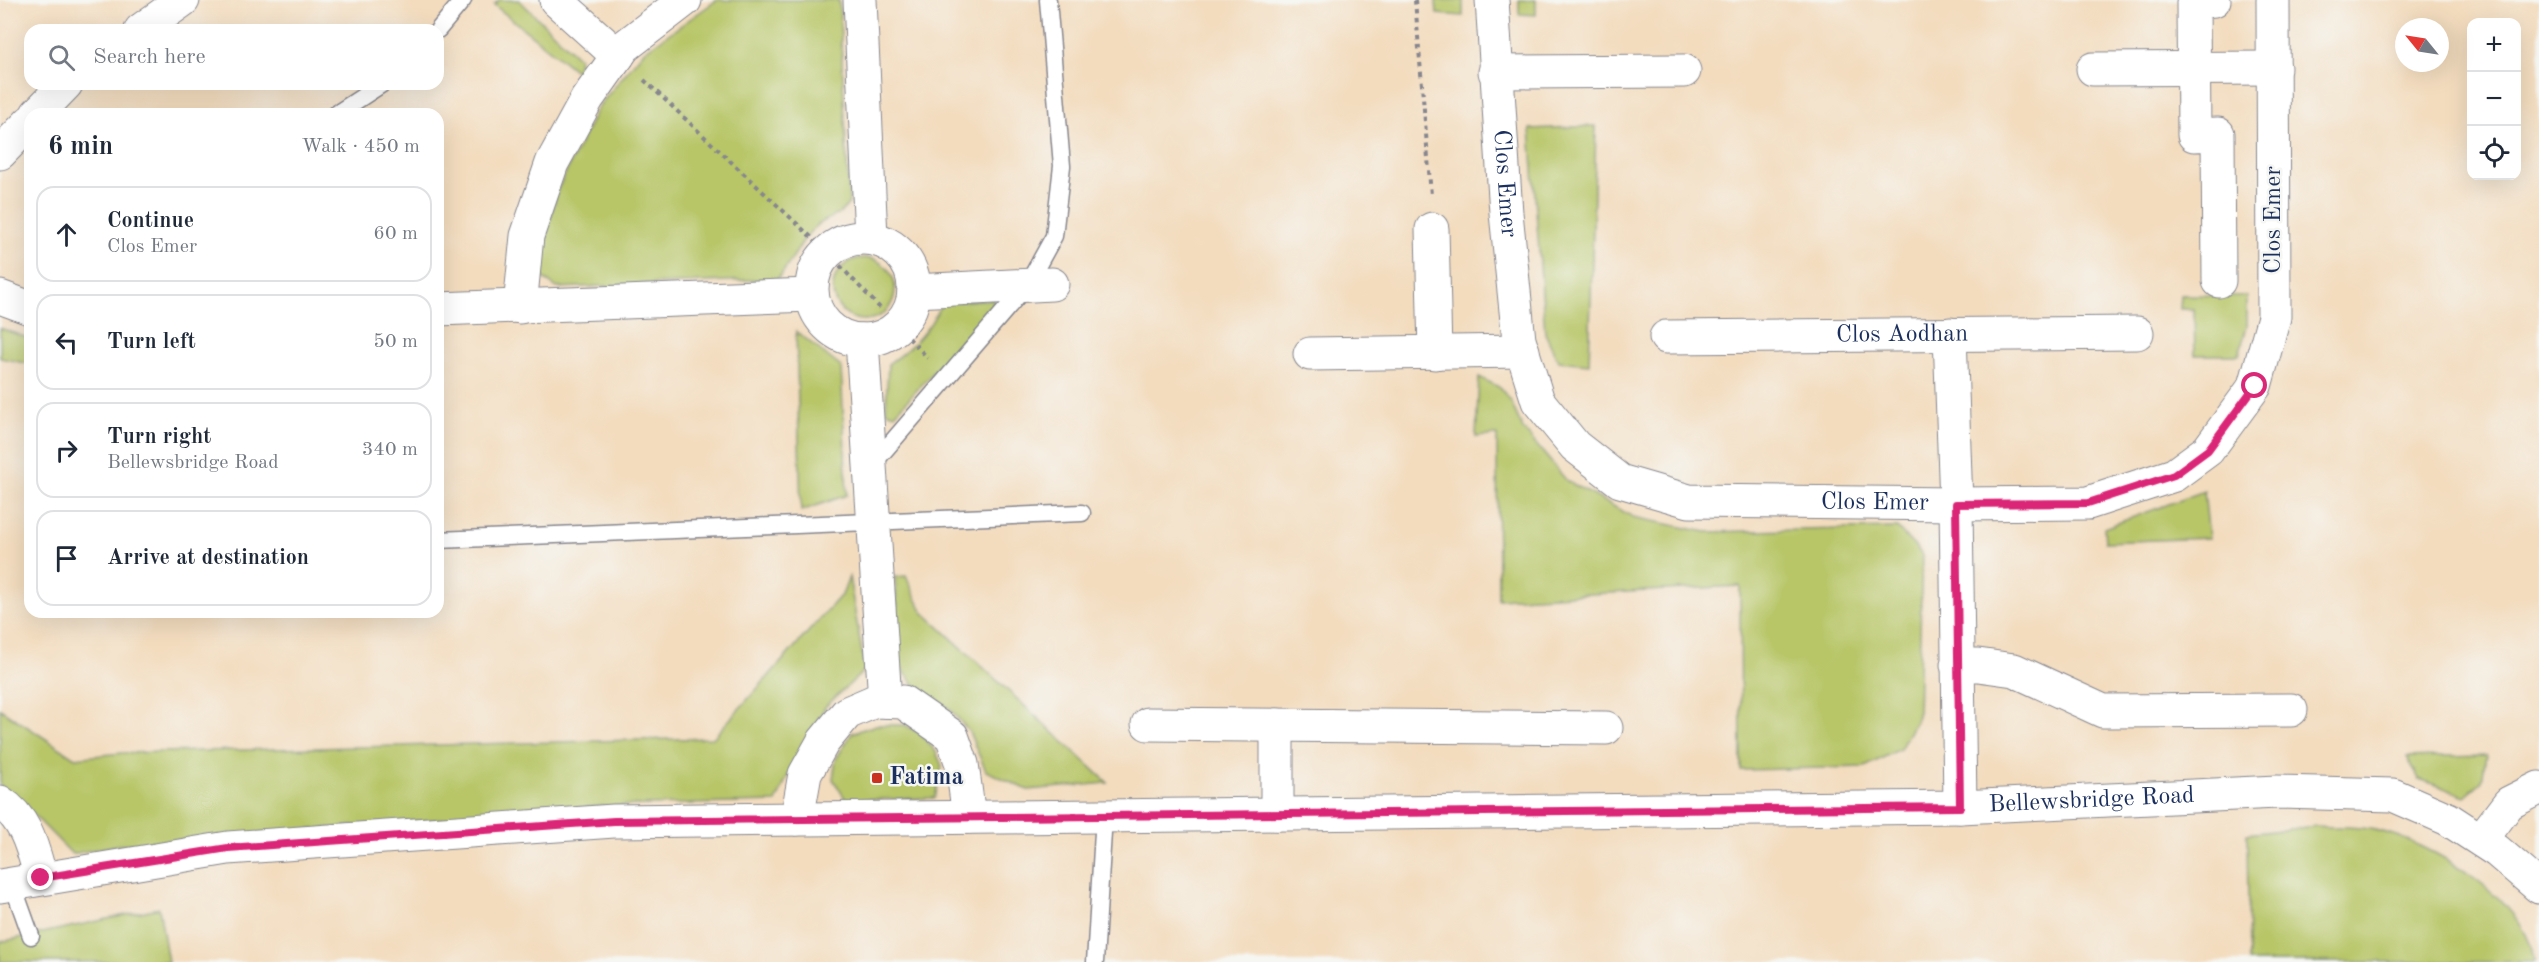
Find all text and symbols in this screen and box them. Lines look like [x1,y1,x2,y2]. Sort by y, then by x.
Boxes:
north arrow [2395,18,2449,72]
map controls [2467,18,2521,180]
button: + [2467,18,2521,72]
search box [24,24,444,90]
icon: search [45,41,78,74]
text: Search here [93,46,206,68]
button: − [2467,72,2521,126]
button: locate [2467,126,2521,180]
street label: Clos Emer [1489,129,1520,239]
text: 6 min [48,134,113,160]
text: Walk · 450 m [301,137,420,157]
street label: Clos Emer [2262,166,2286,274]
text: Continue [107,210,194,232]
icon: ahead [50,218,83,251]
text: 60 m [373,224,418,244]
text: Clos Emer [107,237,197,257]
street label: Clos Aodhan [1836,322,1968,348]
icon: left [50,326,83,359]
text: Turn left [107,331,196,353]
text: 50 m [373,332,418,352]
route start [2241,372,2267,398]
text: Turn right [107,426,211,448]
icon: right [50,434,83,467]
text: 340 m [362,440,418,460]
text: Bellewsbridge Road [107,453,279,473]
street label: Clos Emer [1821,490,1929,516]
icon: arrive [50,542,83,575]
text: Arrive at destination [107,547,309,569]
place label: Fatima [889,766,964,790]
marker: Fatima [870,771,884,785]
street label: Bellewsbridge Road [1988,784,2195,818]
route end [27,864,53,890]

